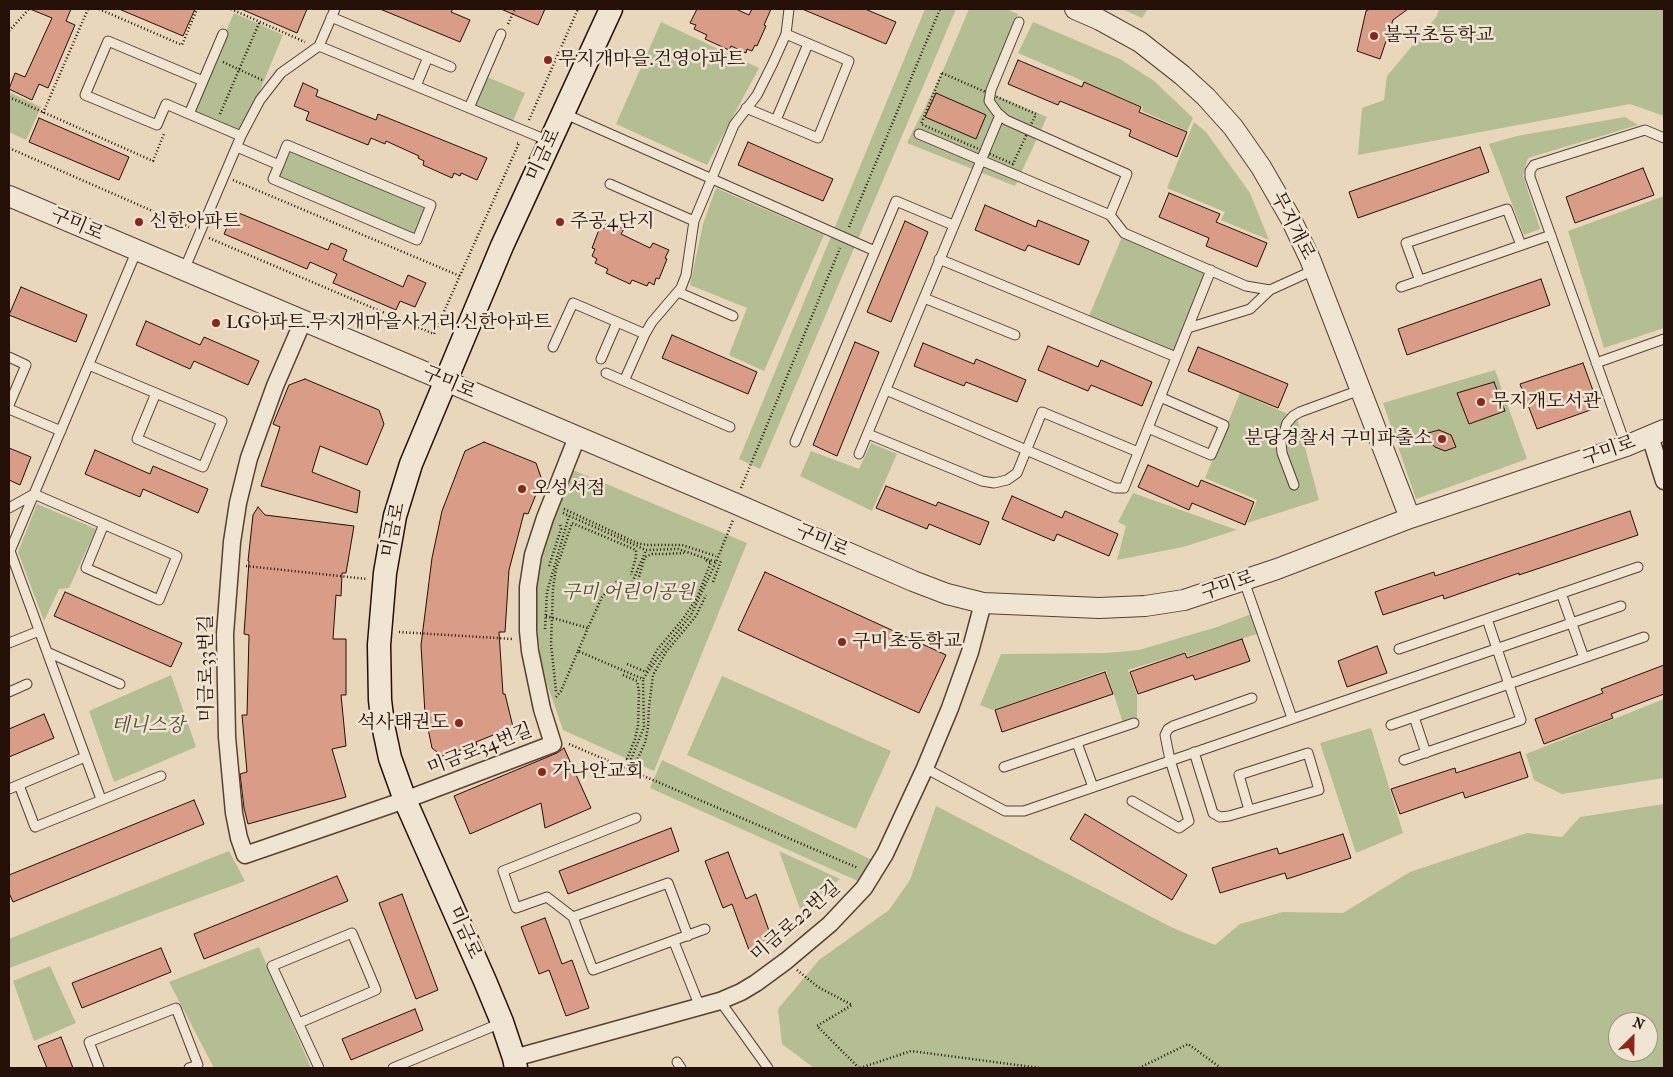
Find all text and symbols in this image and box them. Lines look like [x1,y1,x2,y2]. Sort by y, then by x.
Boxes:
place label: 불곡초등학교 [1384,25,1494,47]
marker: 불곡초등학교 [1368,30,1380,42]
place label: 무지개마을.건영아파트 [558,49,745,71]
marker: 무지개마을.건영아파트 [542,54,554,66]
street label: 미금로 [522,125,566,185]
street label: 무지개로 [1265,188,1319,264]
street label: 구미로 [47,204,107,246]
place label: 신한아파트 [149,211,241,233]
place label: 주공4단지 [570,211,655,233]
marker: 신한아파트 [133,216,145,228]
marker: 주공4단지 [554,216,566,228]
place label: LG아파트.무지개마을사거리.신한아파트 [226,312,552,334]
marker: LG아파트.무지개마을사거리.신한아파트 [210,317,222,329]
street label: 구미로 [419,362,479,404]
place label: 무지개도서관 [1491,391,1601,413]
marker: 무지개도서관 [1475,396,1487,408]
place label: 분당경찰서 구미파출소 [1244,428,1432,450]
street label: 구미로 [1579,431,1639,471]
marker: 분당경찰서 구미파출소 [1436,433,1448,445]
place label: 오성서점 [532,478,605,500]
marker: 오성서점 [516,483,528,495]
street label: 미금로 [377,501,411,559]
street label: 구미로 [792,520,852,562]
street label: 구미로 [1198,566,1258,606]
park label: 구미 어린이공원 [562,582,694,604]
street label: 미금로33번길 [196,614,218,722]
place label: 구미초등학교 [852,631,962,653]
marker: 구미초등학교 [836,636,848,648]
place label: 석사태권도 [357,712,449,734]
park label: 테니스장 [111,715,185,737]
marker: 석사태권도 [453,717,465,729]
street label: 미금로34번길 [424,720,536,780]
place label: 가나안교회 [552,761,644,783]
marker: 가나안교회 [536,766,548,778]
street label: 미금로22번길 [747,877,845,967]
street label: 미금로 [442,903,486,963]
north arrow [1608,1012,1658,1062]
text: N [1630,1014,1647,1034]

